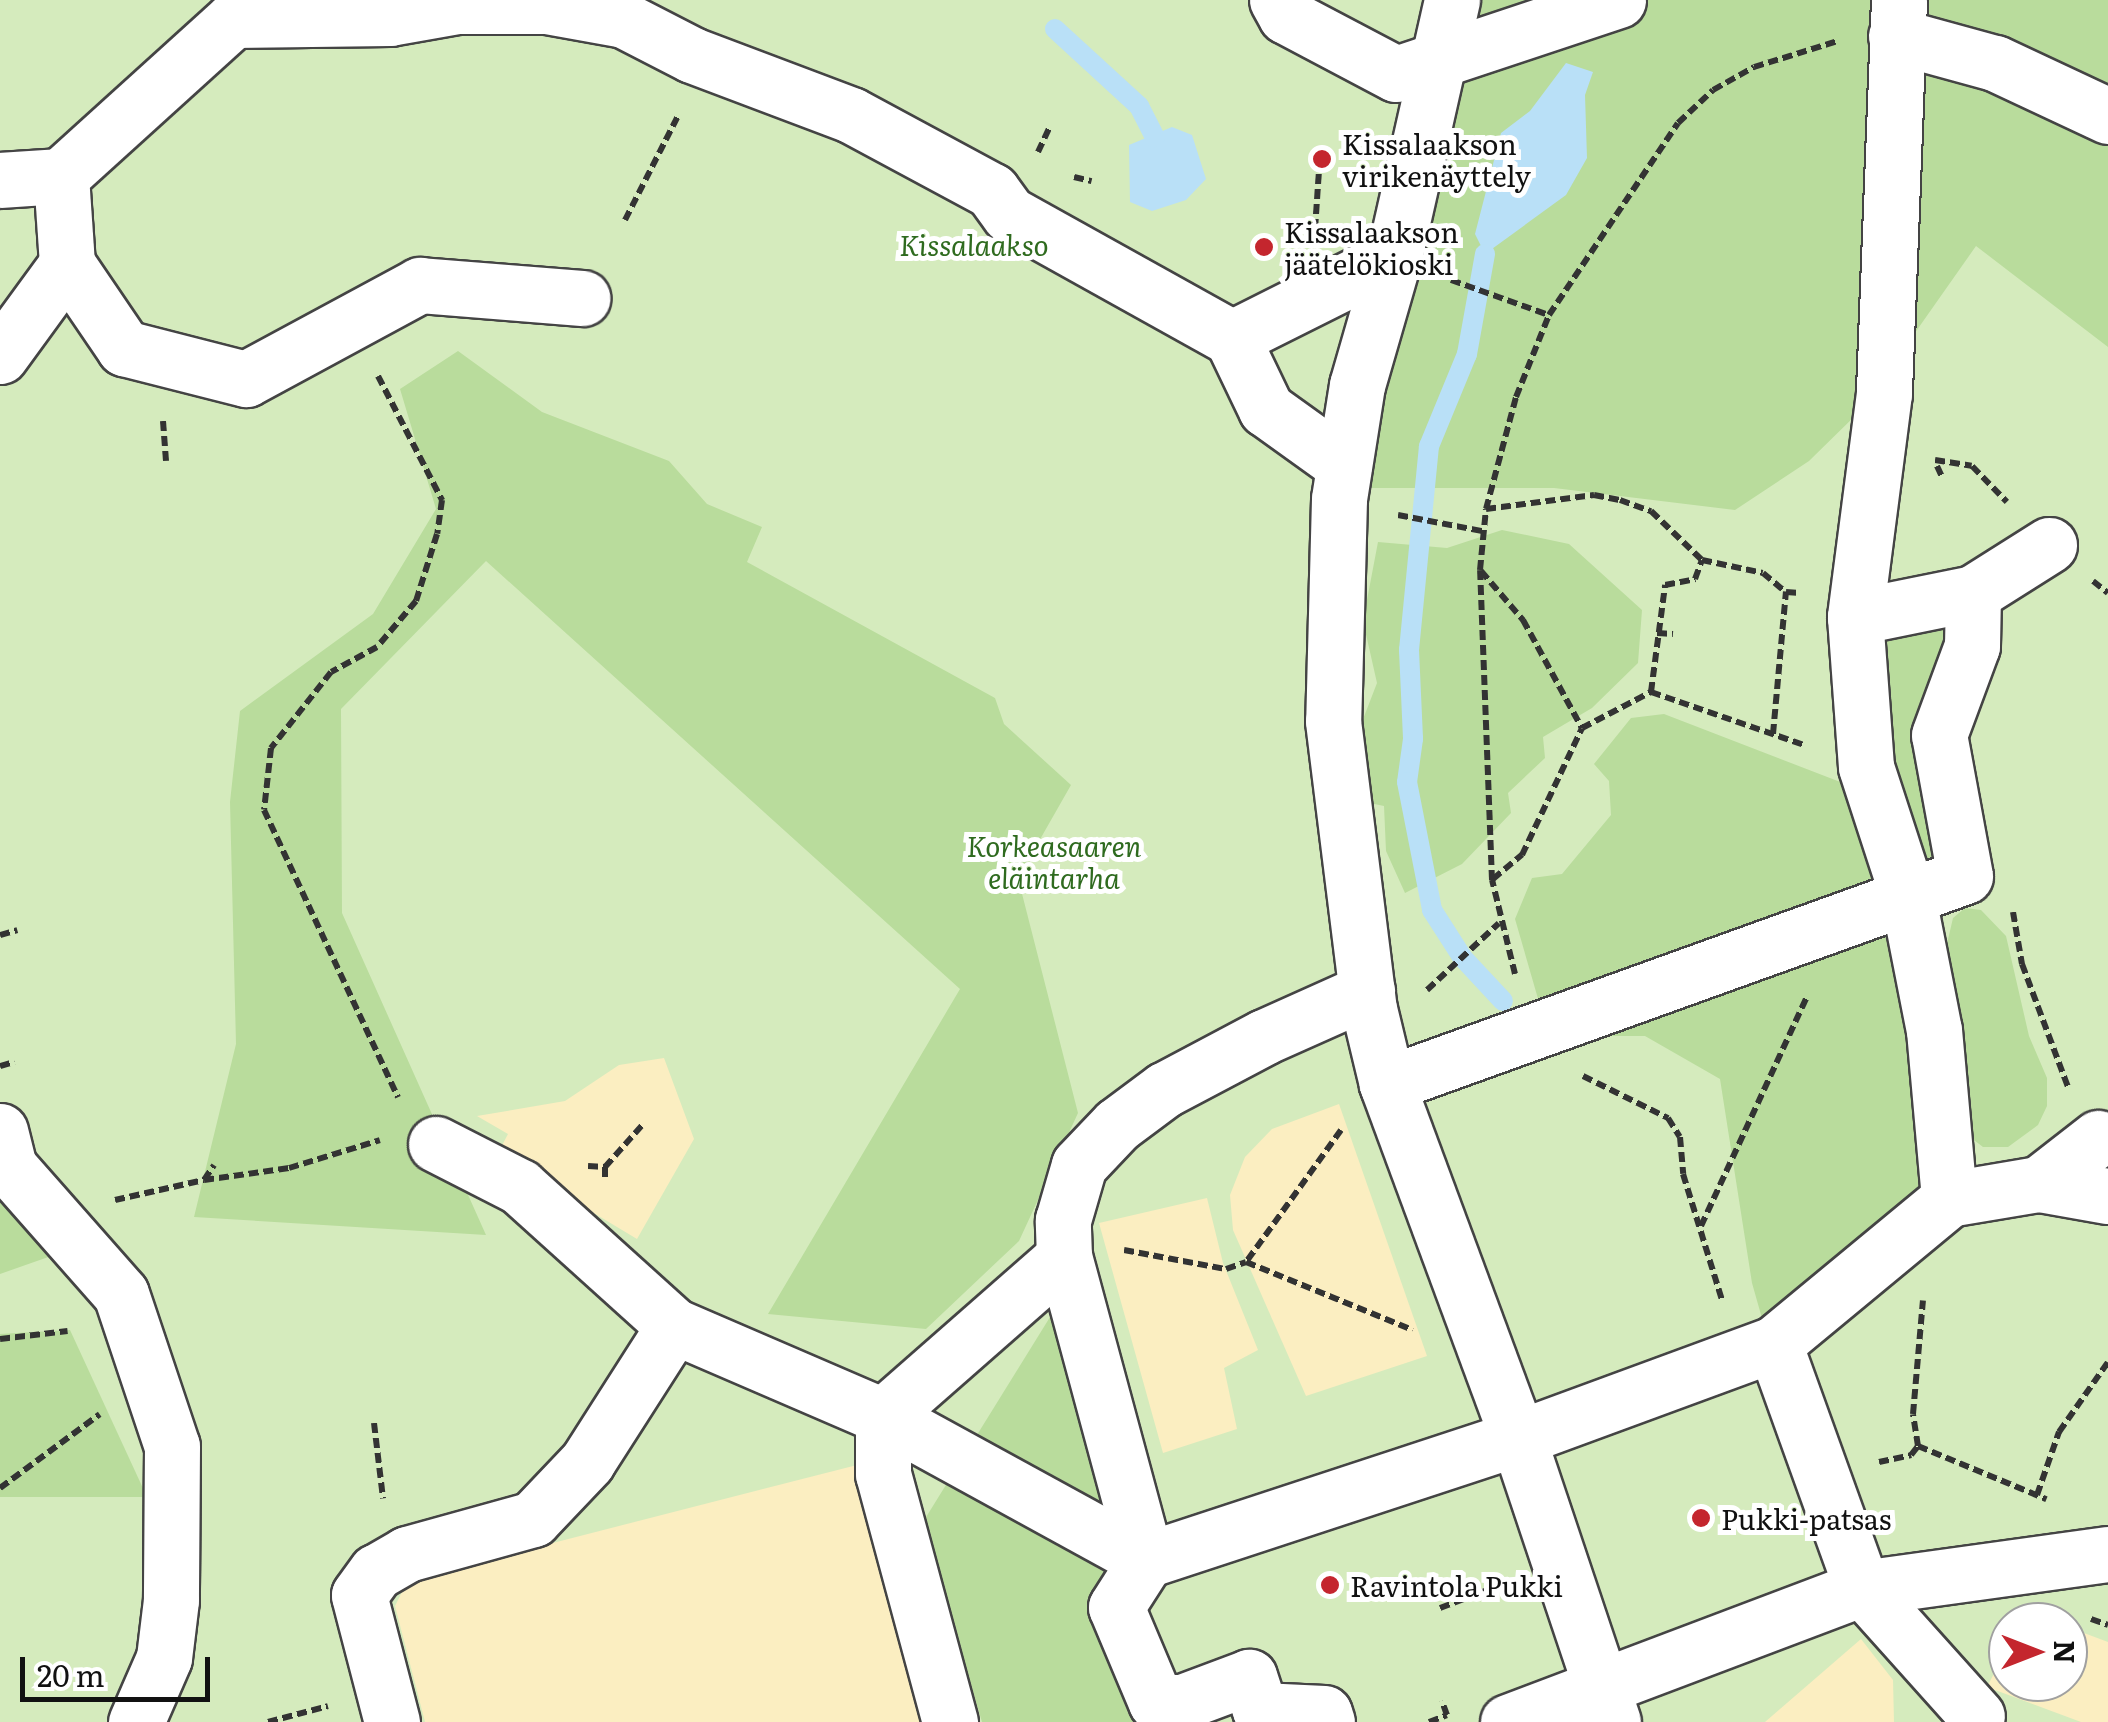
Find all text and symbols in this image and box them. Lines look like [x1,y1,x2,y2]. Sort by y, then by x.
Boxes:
place label: Kissalaakson virikenäyttely [1342,126,1531,192]
marker: Kissalaakson virikenäyttely [1311,148,1333,170]
place label: Kissalaakson jäätelökioski [1284,214,1459,280]
park label: Kissalaakso [899,227,1049,261]
marker: Kissalaakson jäätelökioski [1253,236,1275,258]
park label: Korkeasaaren eläintarha [967,828,1141,894]
place label: Pukki-patsas [1721,1501,1891,1535]
marker: Pukki-patsas [1690,1507,1712,1529]
place label: Ravintola Pukki [1350,1568,1563,1602]
marker: Ravintola Pukki [1319,1574,1341,1596]
north arrow [1988,1602,2088,1702]
scale bar [25,1637,215,1699]
text: N [2045,1640,2087,1664]
text: 20 m [37,1652,105,1696]

